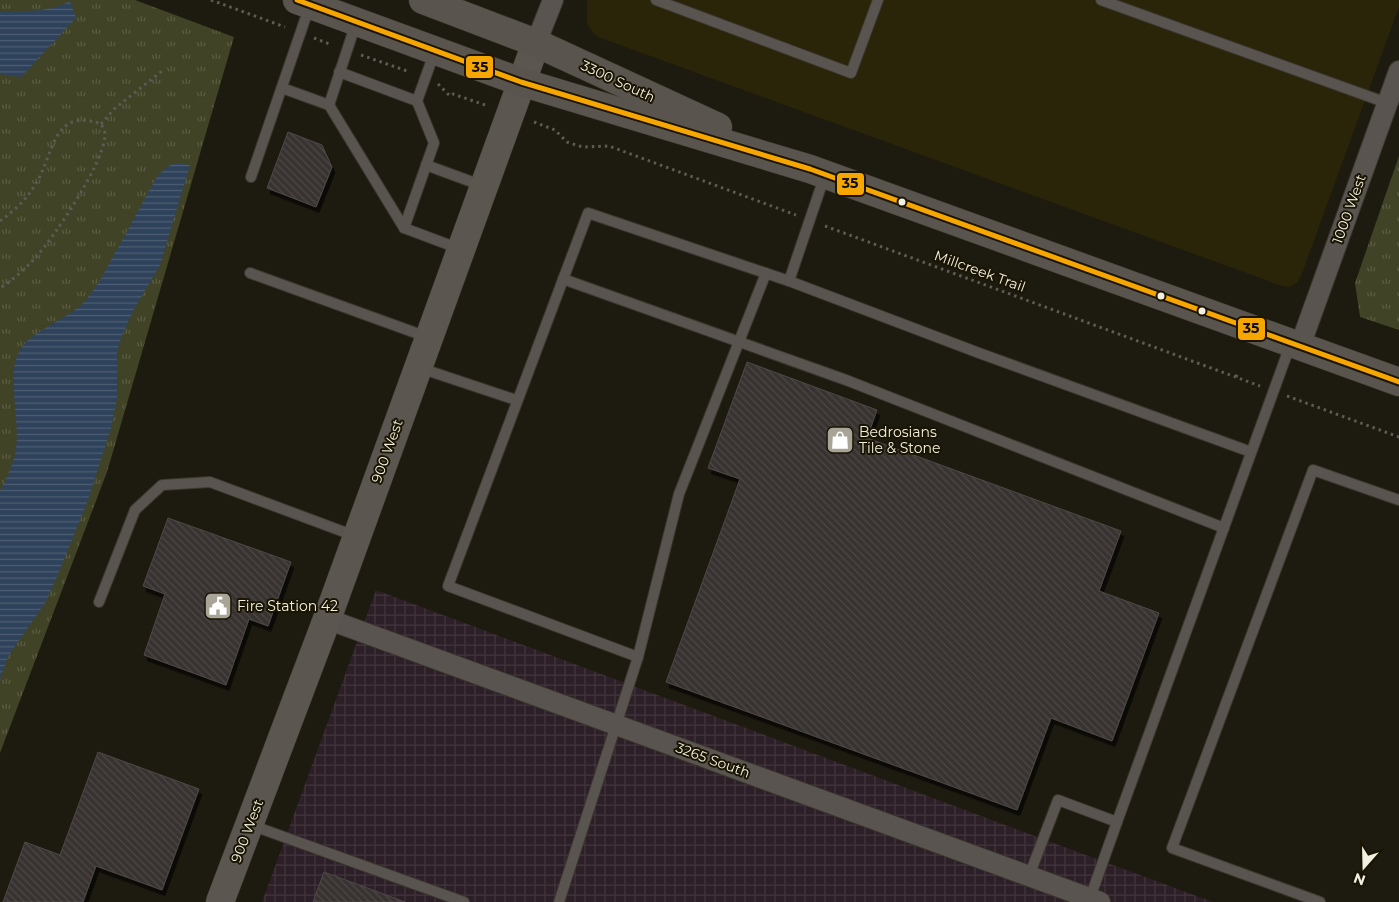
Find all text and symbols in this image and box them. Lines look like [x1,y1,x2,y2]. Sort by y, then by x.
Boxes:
line badge: 35 [465,55,494,79]
street label: 3300 South [578,56,658,106]
text: 35 [471,58,488,76]
line badge: 35 [836,172,865,196]
street label: 1000 West [1328,172,1370,246]
text: 35 [841,174,858,192]
unlabelled marker [897,197,907,207]
street label: Millcreek Trail [932,246,1028,296]
unlabelled marker [1156,291,1166,301]
unlabelled marker [1197,306,1207,316]
line badge: 35 [1237,317,1266,341]
text: 35 [1242,319,1259,337]
street label: 900 West [367,416,407,485]
place label: Bedrosians Tile & Stone [859,423,940,457]
shop icon: Bedrosians Tile & Stone [825,425,855,455]
public building icon: Fire Station 42 [203,591,233,621]
place label: Fire Station 42 [237,597,338,615]
street label: 3265 South [673,738,753,782]
street label: 900 West [227,796,267,865]
north arrow [1339,842,1389,892]
text: N [1351,869,1368,890]

